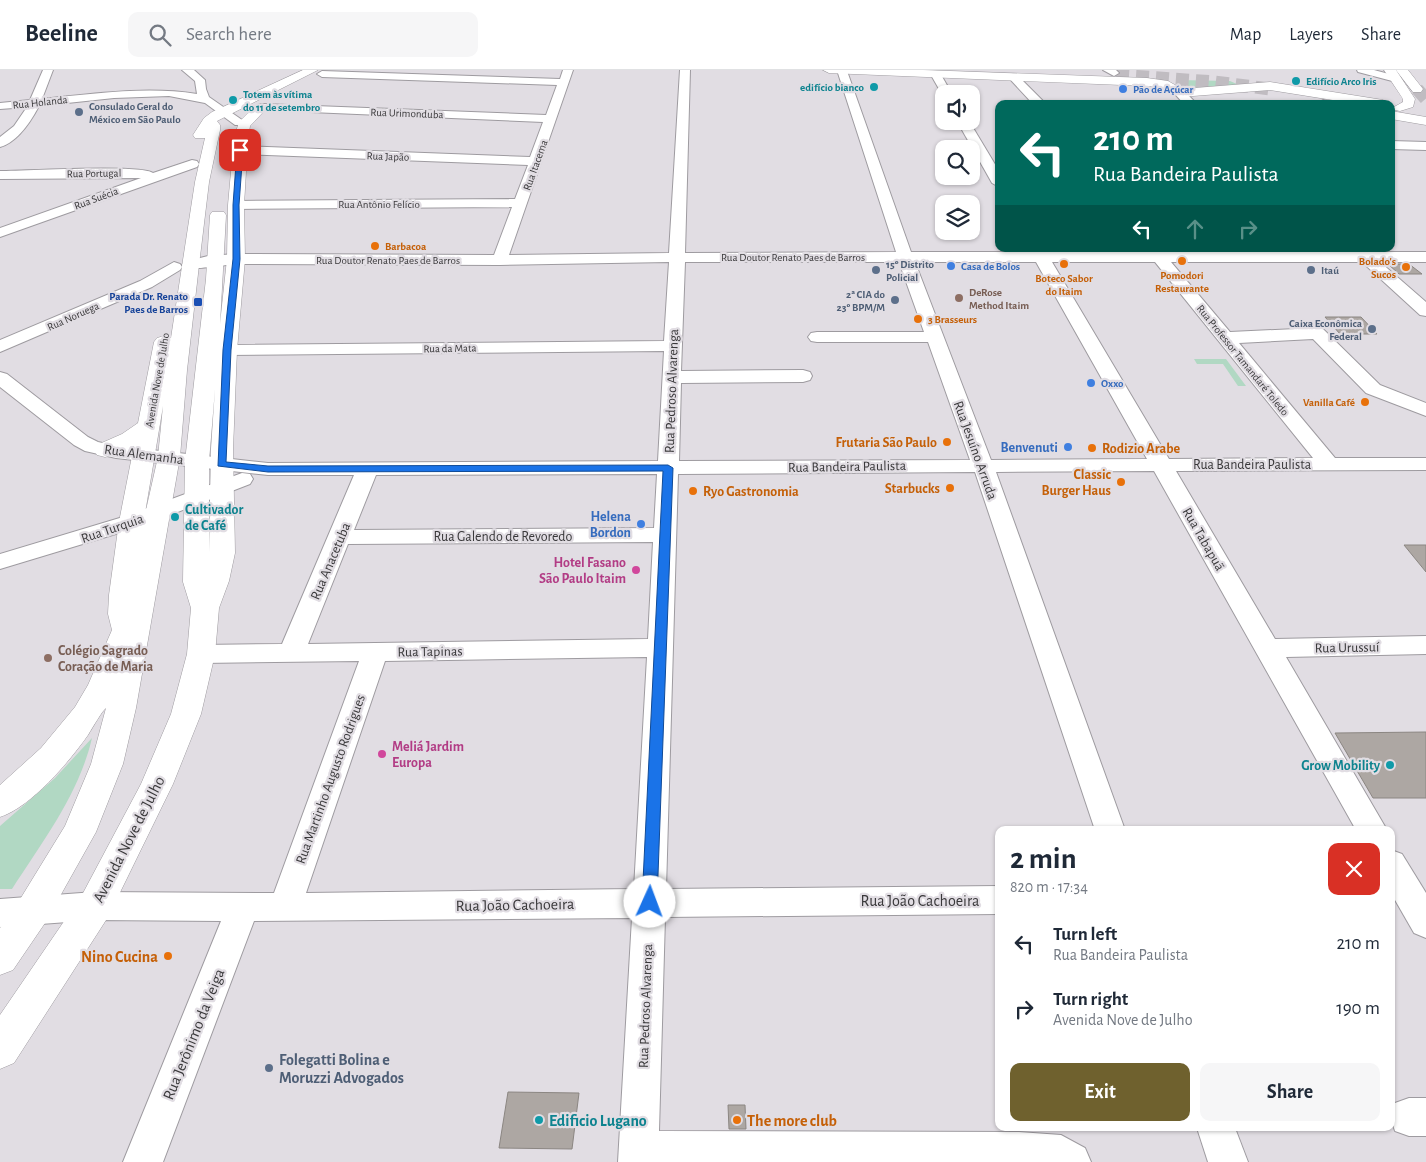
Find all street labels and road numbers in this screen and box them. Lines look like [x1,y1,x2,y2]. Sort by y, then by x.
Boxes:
street label: Rua Holanda [12,94,68,111]
street label: Rua Urimonduba [370,107,444,120]
street label: Rua Itacema [521,138,550,192]
street label: Rua Japão [366,150,410,163]
street label: Rua Portugal [67,168,121,179]
street label: Rua Suécia [73,185,120,212]
street label: Rua Antônio Felício [338,199,420,210]
street label: Rua Doutor Renato Paes de Barros [721,252,865,263]
street label: Rua Doutor Renato Paes de Barros [316,255,460,266]
street label: Rua Noruega [46,300,101,333]
street label: Rua Professor Tamandaré Toledo [1195,303,1291,418]
street label: Rua Pedroso Alvarenga [663,328,681,453]
street label: Avenida Nove de Julho [144,332,171,428]
street label: Rua da Mata [423,343,477,354]
street label: Rua Jesuíno Arruda [951,399,1000,502]
street label: Rua Alemanha [103,442,185,468]
street label: Rua Bandeira Paulista [1193,458,1312,472]
street label: Rua Bandeira Paulista [788,459,907,475]
street label: Rua Tabapuã [1180,506,1227,574]
street label: Rua Turquia [79,512,146,546]
street label: Rua Anacetuba [308,520,354,602]
street label: Rua Galendo de Revoredo [434,530,573,544]
street label: Rua Urussuí [1315,640,1380,656]
street label: Rua Tapinas [397,644,463,660]
street label: Rua Martinho Augusto Rodrigues [294,693,368,866]
street label: Avenida Nove de Julho [90,774,168,905]
street label: Rua João Cachoeira [861,893,979,909]
street label: Rua João Cachoeira [455,896,575,914]
street label: Rua Pedroso Alvarenga [637,943,655,1068]
street label: Rua Jerônimo da Veiga [160,967,228,1102]

